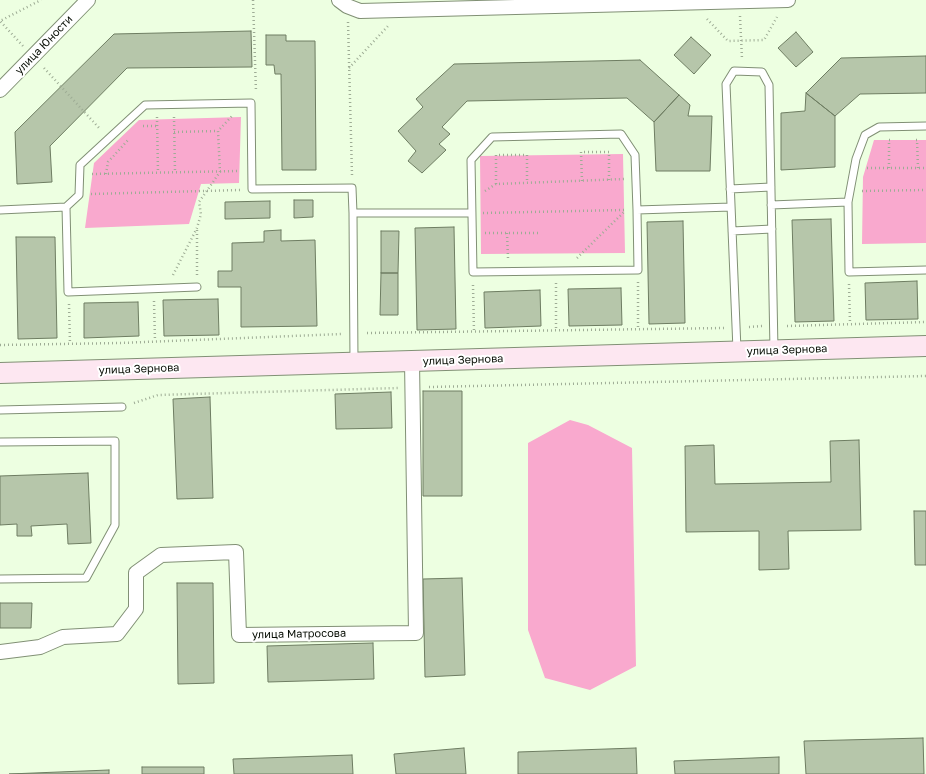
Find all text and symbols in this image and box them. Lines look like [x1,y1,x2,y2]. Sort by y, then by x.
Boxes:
street label: улица Юности [13,13,75,77]
street label: улица Зернова [746,342,828,358]
street label: улица Зернова [422,352,504,368]
street label: улица Зернова [98,361,180,377]
street label: улица Матросова [252,627,346,641]

